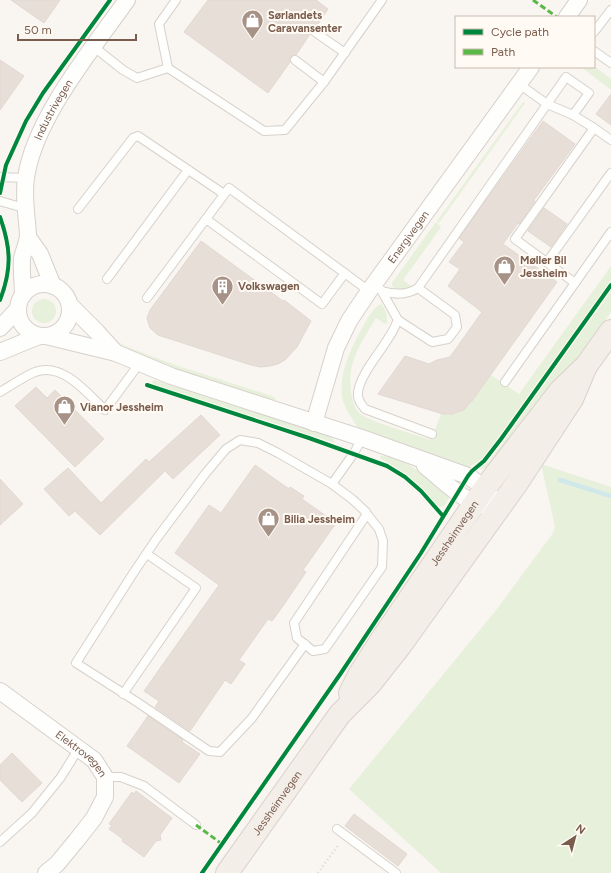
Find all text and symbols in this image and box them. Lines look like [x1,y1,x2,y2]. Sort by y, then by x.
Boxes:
shop icon: Sørlandets Caravansenter [240,8,266,41]
place label: Sørlandets Caravansenter [268,9,343,35]
scale bar [18,16,136,42]
legend [455,16,595,68]
text: 50 m [24,23,52,37]
text: Cycle path [491,25,549,39]
text: Path [491,45,515,59]
street label: Industrivegen [32,77,76,142]
street label: Energivegen [385,208,432,266]
shop icon: Møller Bil Jessheim [491,253,517,286]
place label: Møller Bil Jessheim [520,254,568,280]
building icon: Volkswagen [209,273,235,306]
place label: Volkswagen [238,280,299,293]
shop icon: Vianor Jessheim [52,394,78,427]
place label: Vianor Jessheim [80,401,164,414]
street label: Jessheimvegen [428,498,481,569]
shop icon: Bilia Jessheim [255,506,281,539]
place label: Bilia Jessheim [284,513,355,526]
street label: Elektrovegen [53,728,109,780]
street label: Jessheimvegen [250,768,305,838]
north arrow [555,817,595,857]
text: N [573,822,588,837]

